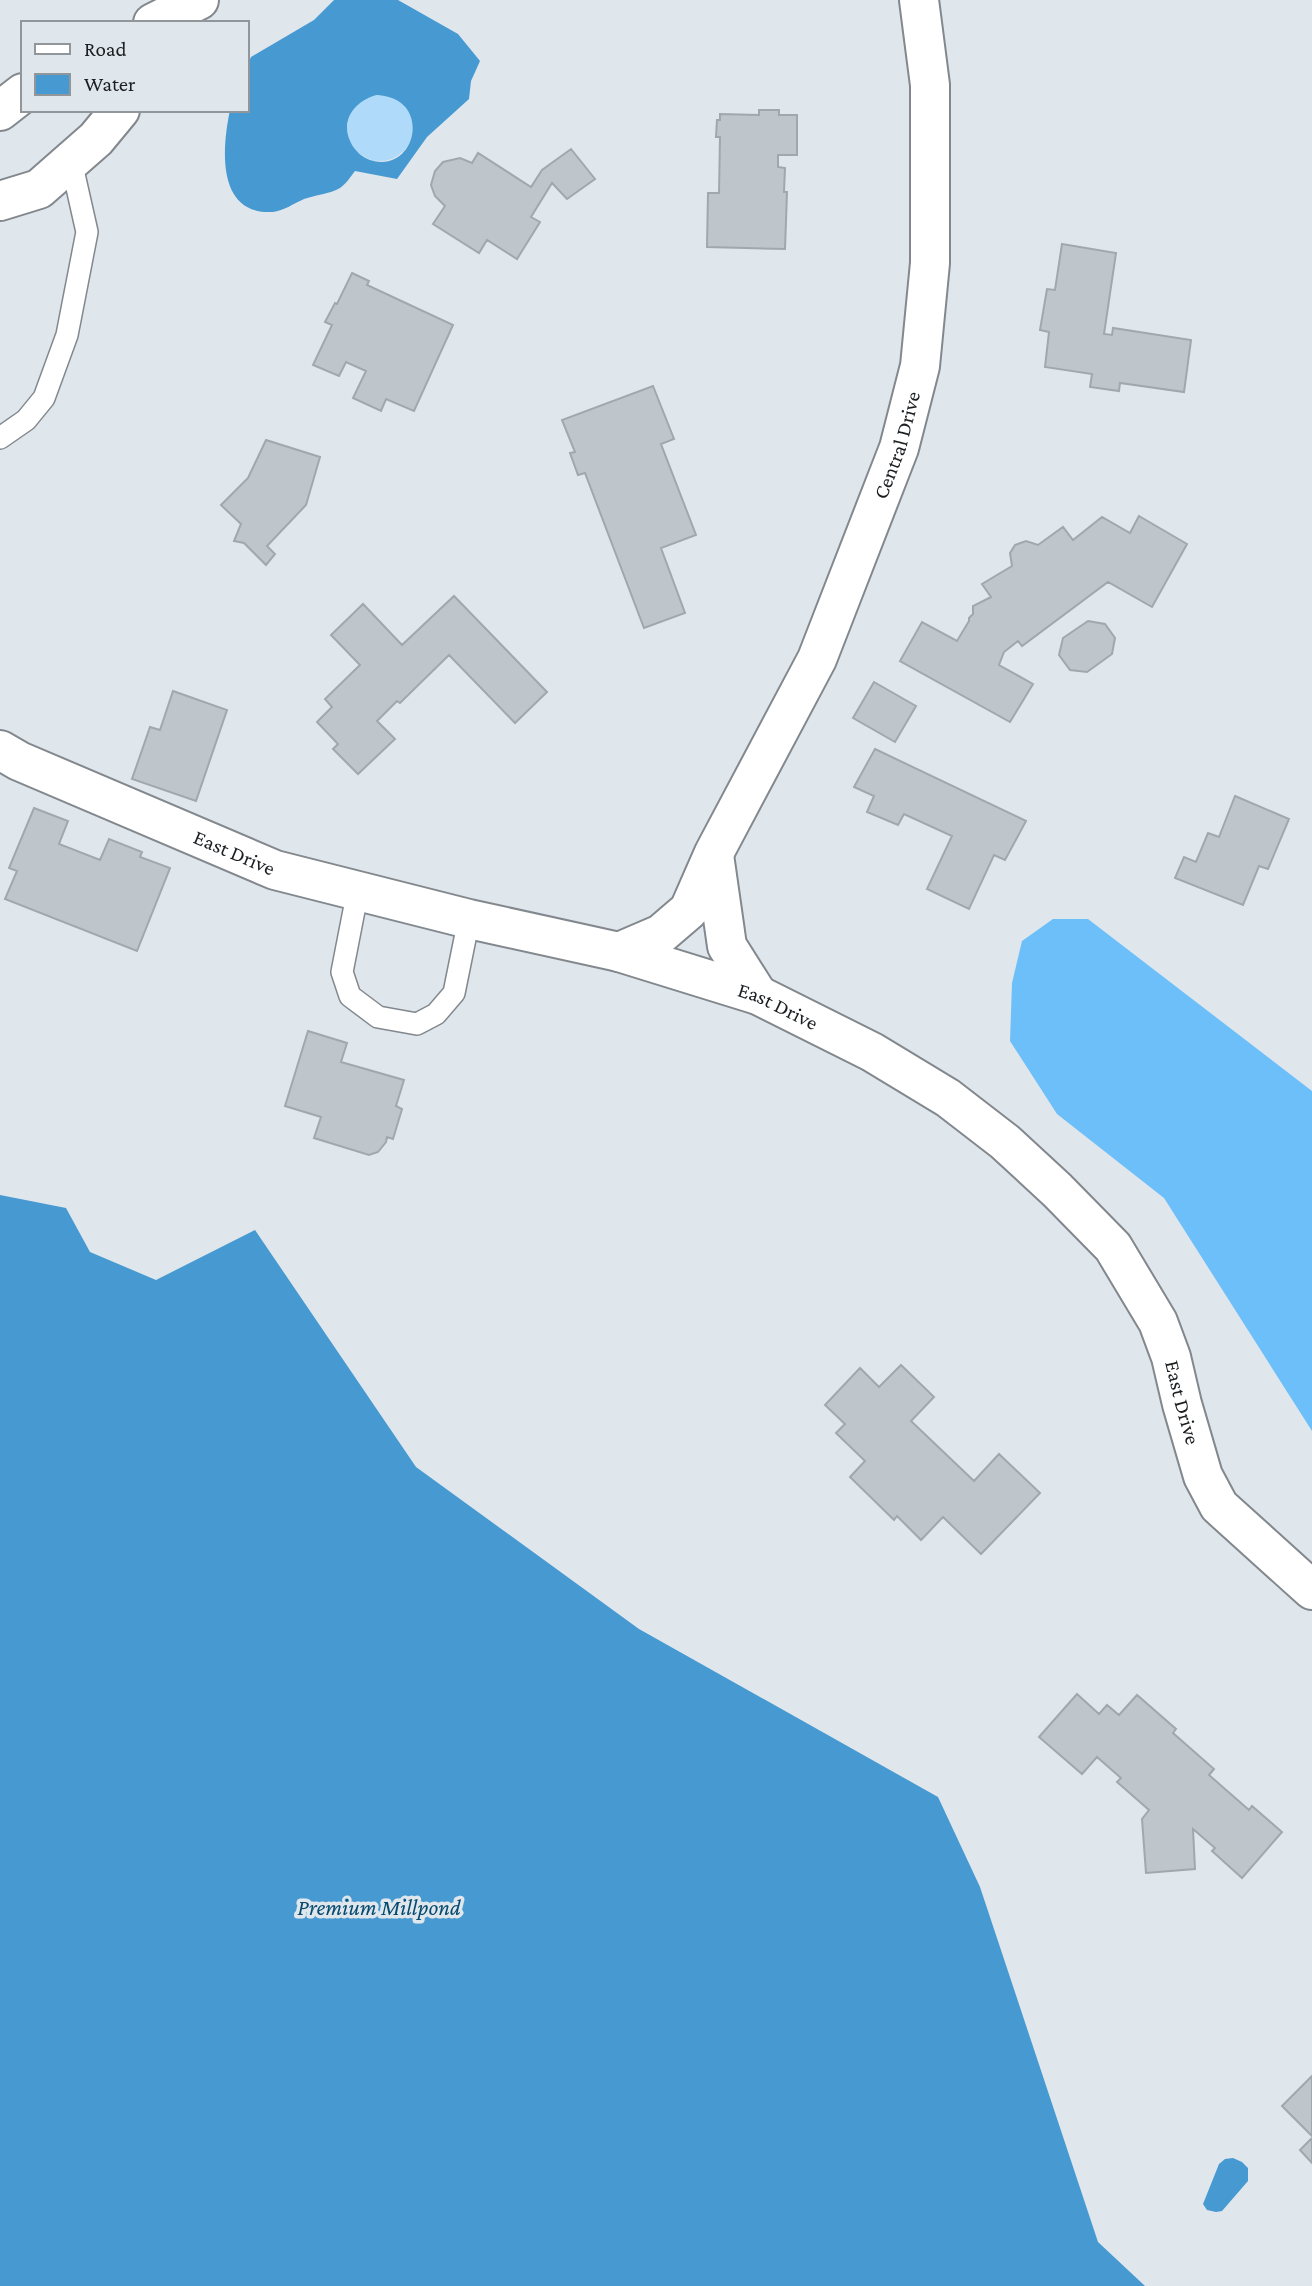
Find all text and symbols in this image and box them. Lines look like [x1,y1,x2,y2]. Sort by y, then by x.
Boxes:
legend [21,21,248,112]
text: Road [84,37,127,61]
text: Water [84,72,136,96]
street label: Central Drive [868,389,925,502]
street label: East Drive [190,825,279,881]
street label: East Drive [735,978,822,1035]
street label: East Drive [1160,1358,1205,1447]
water label: Premium Millpond [297,1894,462,1920]

